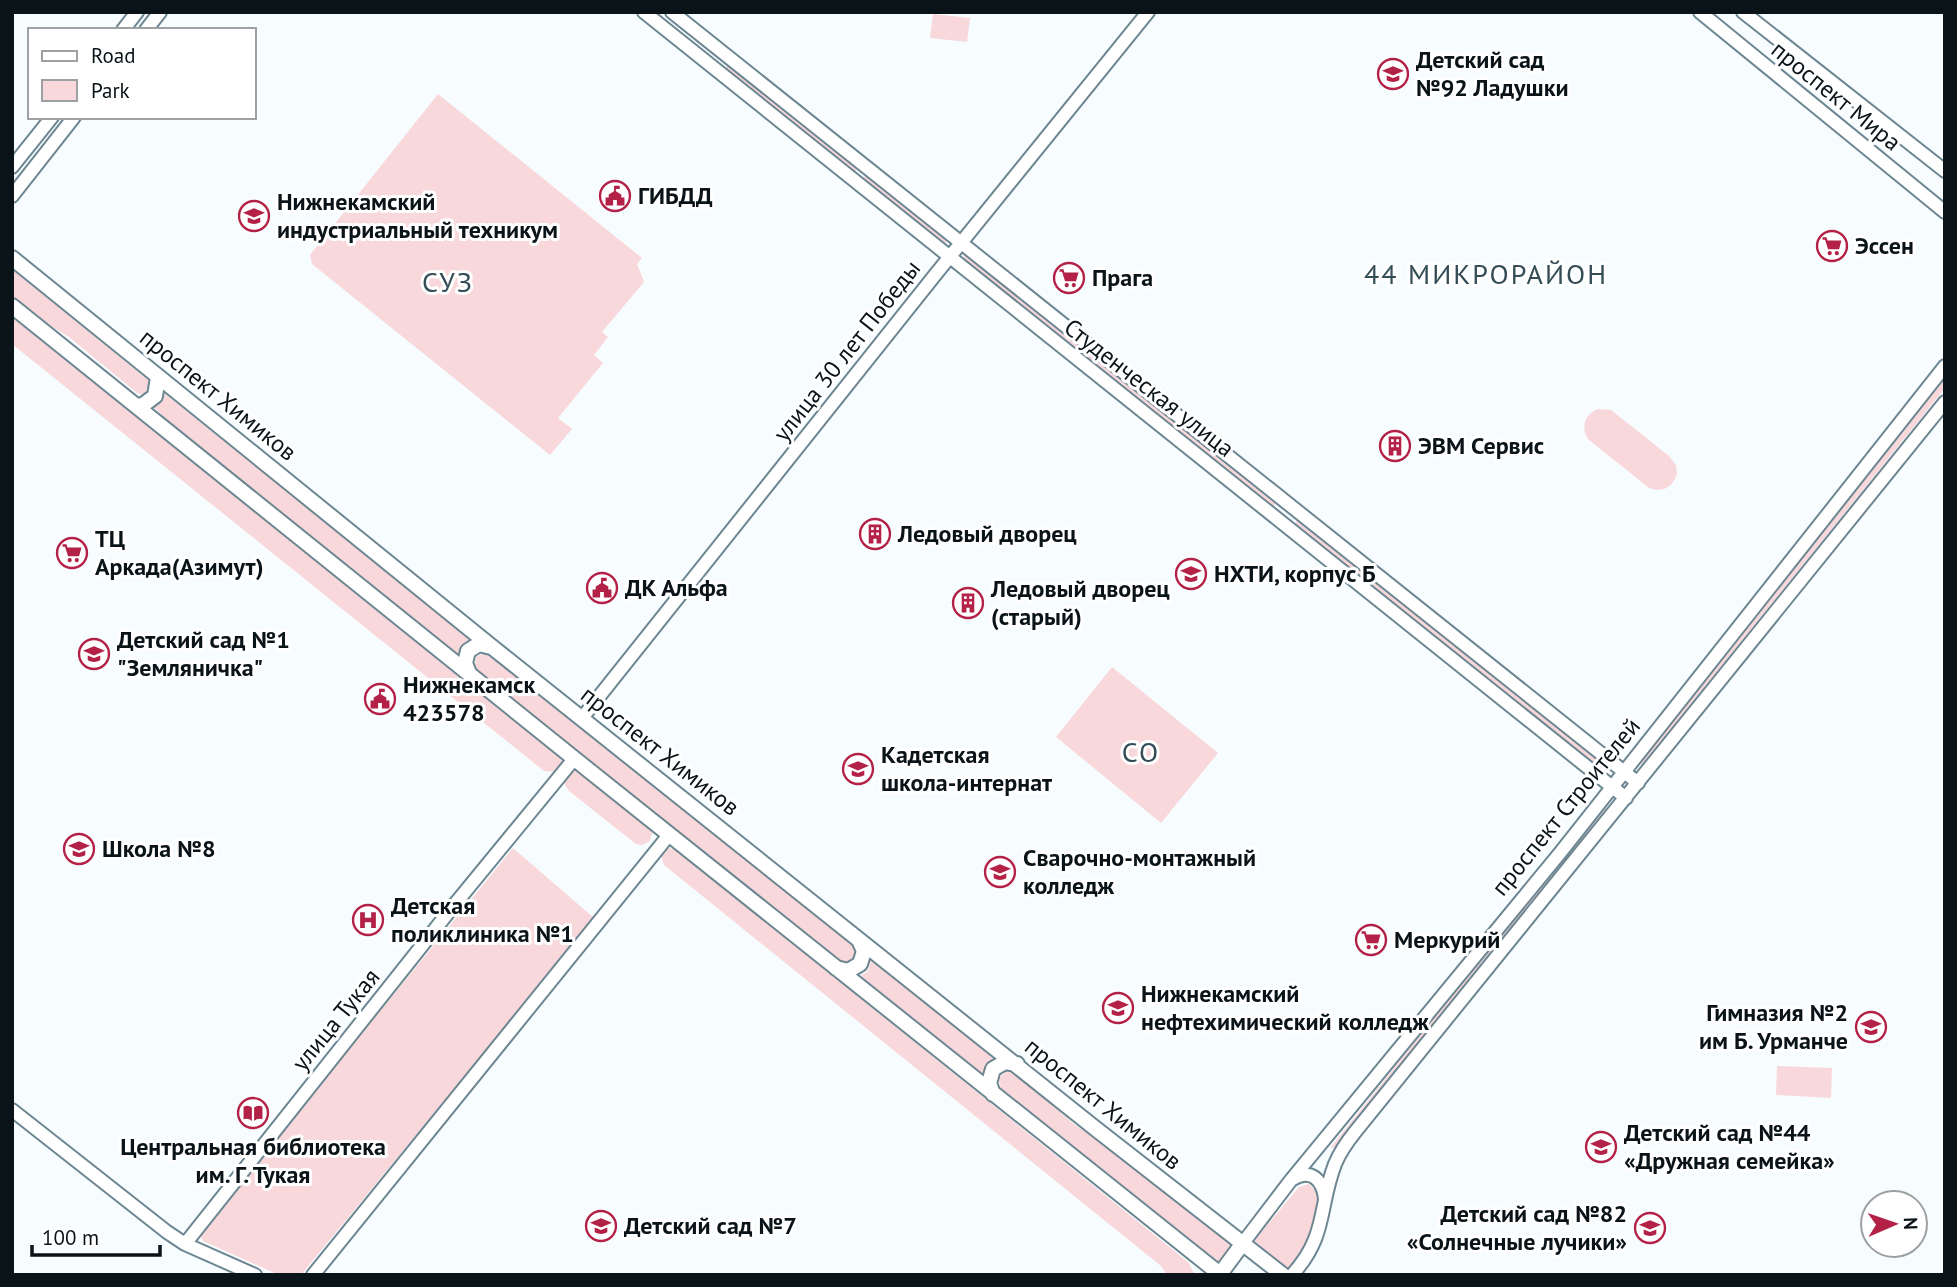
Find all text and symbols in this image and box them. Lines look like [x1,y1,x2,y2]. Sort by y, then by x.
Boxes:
legend [28,28,256,119]
street label: проспект Мира [1765,34,1908,157]
text: Road [91,42,135,69]
place label: Детский сад №92 Ладушки [1416,44,1569,103]
school or university icon: Детский сад №92 Ладушки [1376,57,1410,91]
text: Park [91,77,130,104]
public building icon: ГИБДД [598,179,632,213]
place label: ГИБДД [638,180,713,211]
place label: Нижнекамский индустриальный техникум [277,186,558,245]
school or university icon: Нижнекамский индустриальный техникум [237,199,271,233]
supermarket icon: Эссен [1815,229,1849,263]
place label: Эссен [1855,230,1914,261]
street label: улица 30 лет Победы [766,254,927,448]
district label: 44 МИКРОРАЙОН [1364,255,1608,292]
supermarket icon: Прага [1052,261,1086,295]
place label: Прага [1092,262,1153,293]
district label: СУЗ [422,263,474,300]
street label: Студенческая улица [1058,312,1241,464]
street label: проспект Химиков [134,322,303,467]
building icon: ЭВМ Сервис [1378,429,1412,463]
place label: ЭВМ Сервис [1418,430,1544,461]
building icon: Ледовый дворец [858,517,892,551]
place label: Ледовый дворец [897,518,1077,549]
place label: ТЦ Аркада(Азимут) [95,523,263,582]
supermarket icon: ТЦ Аркада(Азимут) [55,536,89,570]
school or university icon: НХТИ, корпус Б [1174,557,1208,591]
place label: НХТИ, корпус Б [1214,558,1376,589]
public building icon: ДК Альфа [585,571,619,605]
place label: ДК Альфа [625,572,728,603]
place label: Ледовый дворец (старый) [990,573,1170,632]
building icon: Ледовый дворец (старый) [951,586,985,620]
place label: Детский сад №1 "Земляничка" [117,624,290,683]
school or university icon: Детский сад №1 "Земляничка" [77,637,111,671]
place label: Нижнекамск 423578 [403,669,535,728]
street label: проспект Химиков [575,679,746,822]
public building icon: Нижнекамск 423578 [363,682,397,716]
street label: проспект Строителей [1484,711,1647,902]
district label: СО [1122,733,1160,770]
place label: Кадетская школа-интернат [881,739,1053,798]
school or university icon: Кадетская школа-интернат [841,752,875,786]
school or university icon: Школа №8 [62,832,96,866]
place label: Школа №8 [102,833,216,864]
place label: Сварочно-монтажный колледж [1023,842,1256,901]
school or university icon: Сварочно-монтажный колледж [983,855,1017,889]
place label: Детская поликлиника №1 [391,890,574,949]
hospital icon: Детская поликлиника №1 [351,903,385,937]
supermarket icon: Меркурий [1354,923,1388,957]
place label: Меркурий [1394,924,1500,955]
street label: улица Тукая [285,962,386,1077]
place label: Нижнекамский нефтехимический колледж [1141,978,1429,1037]
school or university icon: Нижнекамский нефтехимический колледж [1101,991,1135,1025]
place label: Гимназия №2 им Б. Урманче [1699,997,1848,1056]
school or university icon: Гимназия №2 им Б. Урманче [1854,1010,1888,1044]
street label: проспект Химиков [1019,1031,1188,1176]
library icon: Центральная библиотека им. Г. Тукая [236,1096,270,1130]
place label: Детский сад №44 «Дружная семейка» [1624,1117,1835,1176]
school or university icon: Детский сад №44 «Дружная семейка» [1584,1130,1618,1164]
place label: Центральная библиотека им. Г. Тукая [120,1131,386,1190]
north arrow [1859,1189,1929,1259]
place label: Детский сад №82 «Солнечные лучики» [1407,1198,1627,1257]
school or university icon: Детский сад №7 [584,1209,618,1243]
place label: Детский сад №7 [624,1210,797,1241]
school or university icon: Детский сад №82 «Солнечные лучики» [1633,1211,1667,1245]
scale bar [32,1214,159,1258]
text: N [1899,1217,1923,1230]
text: 100 m [42,1224,99,1251]

